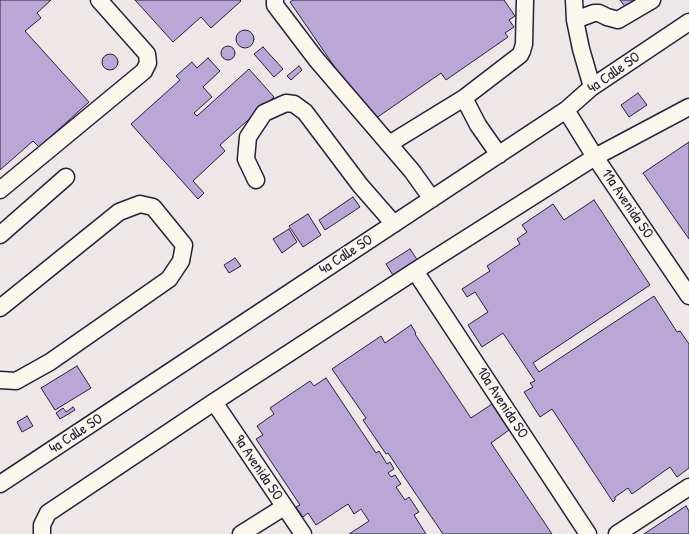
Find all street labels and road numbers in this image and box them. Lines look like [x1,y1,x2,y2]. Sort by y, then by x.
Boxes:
street label: 4a Calle SO [584,48,644,98]
street label: 11a Avenida SO [597,166,657,242]
street label: 4a Calle SO [316,231,376,279]
street label: 10a Avenida SO [472,364,532,442]
street label: 4a Calle SO [46,410,106,458]
street label: 9a Avenida SO [230,432,286,504]

